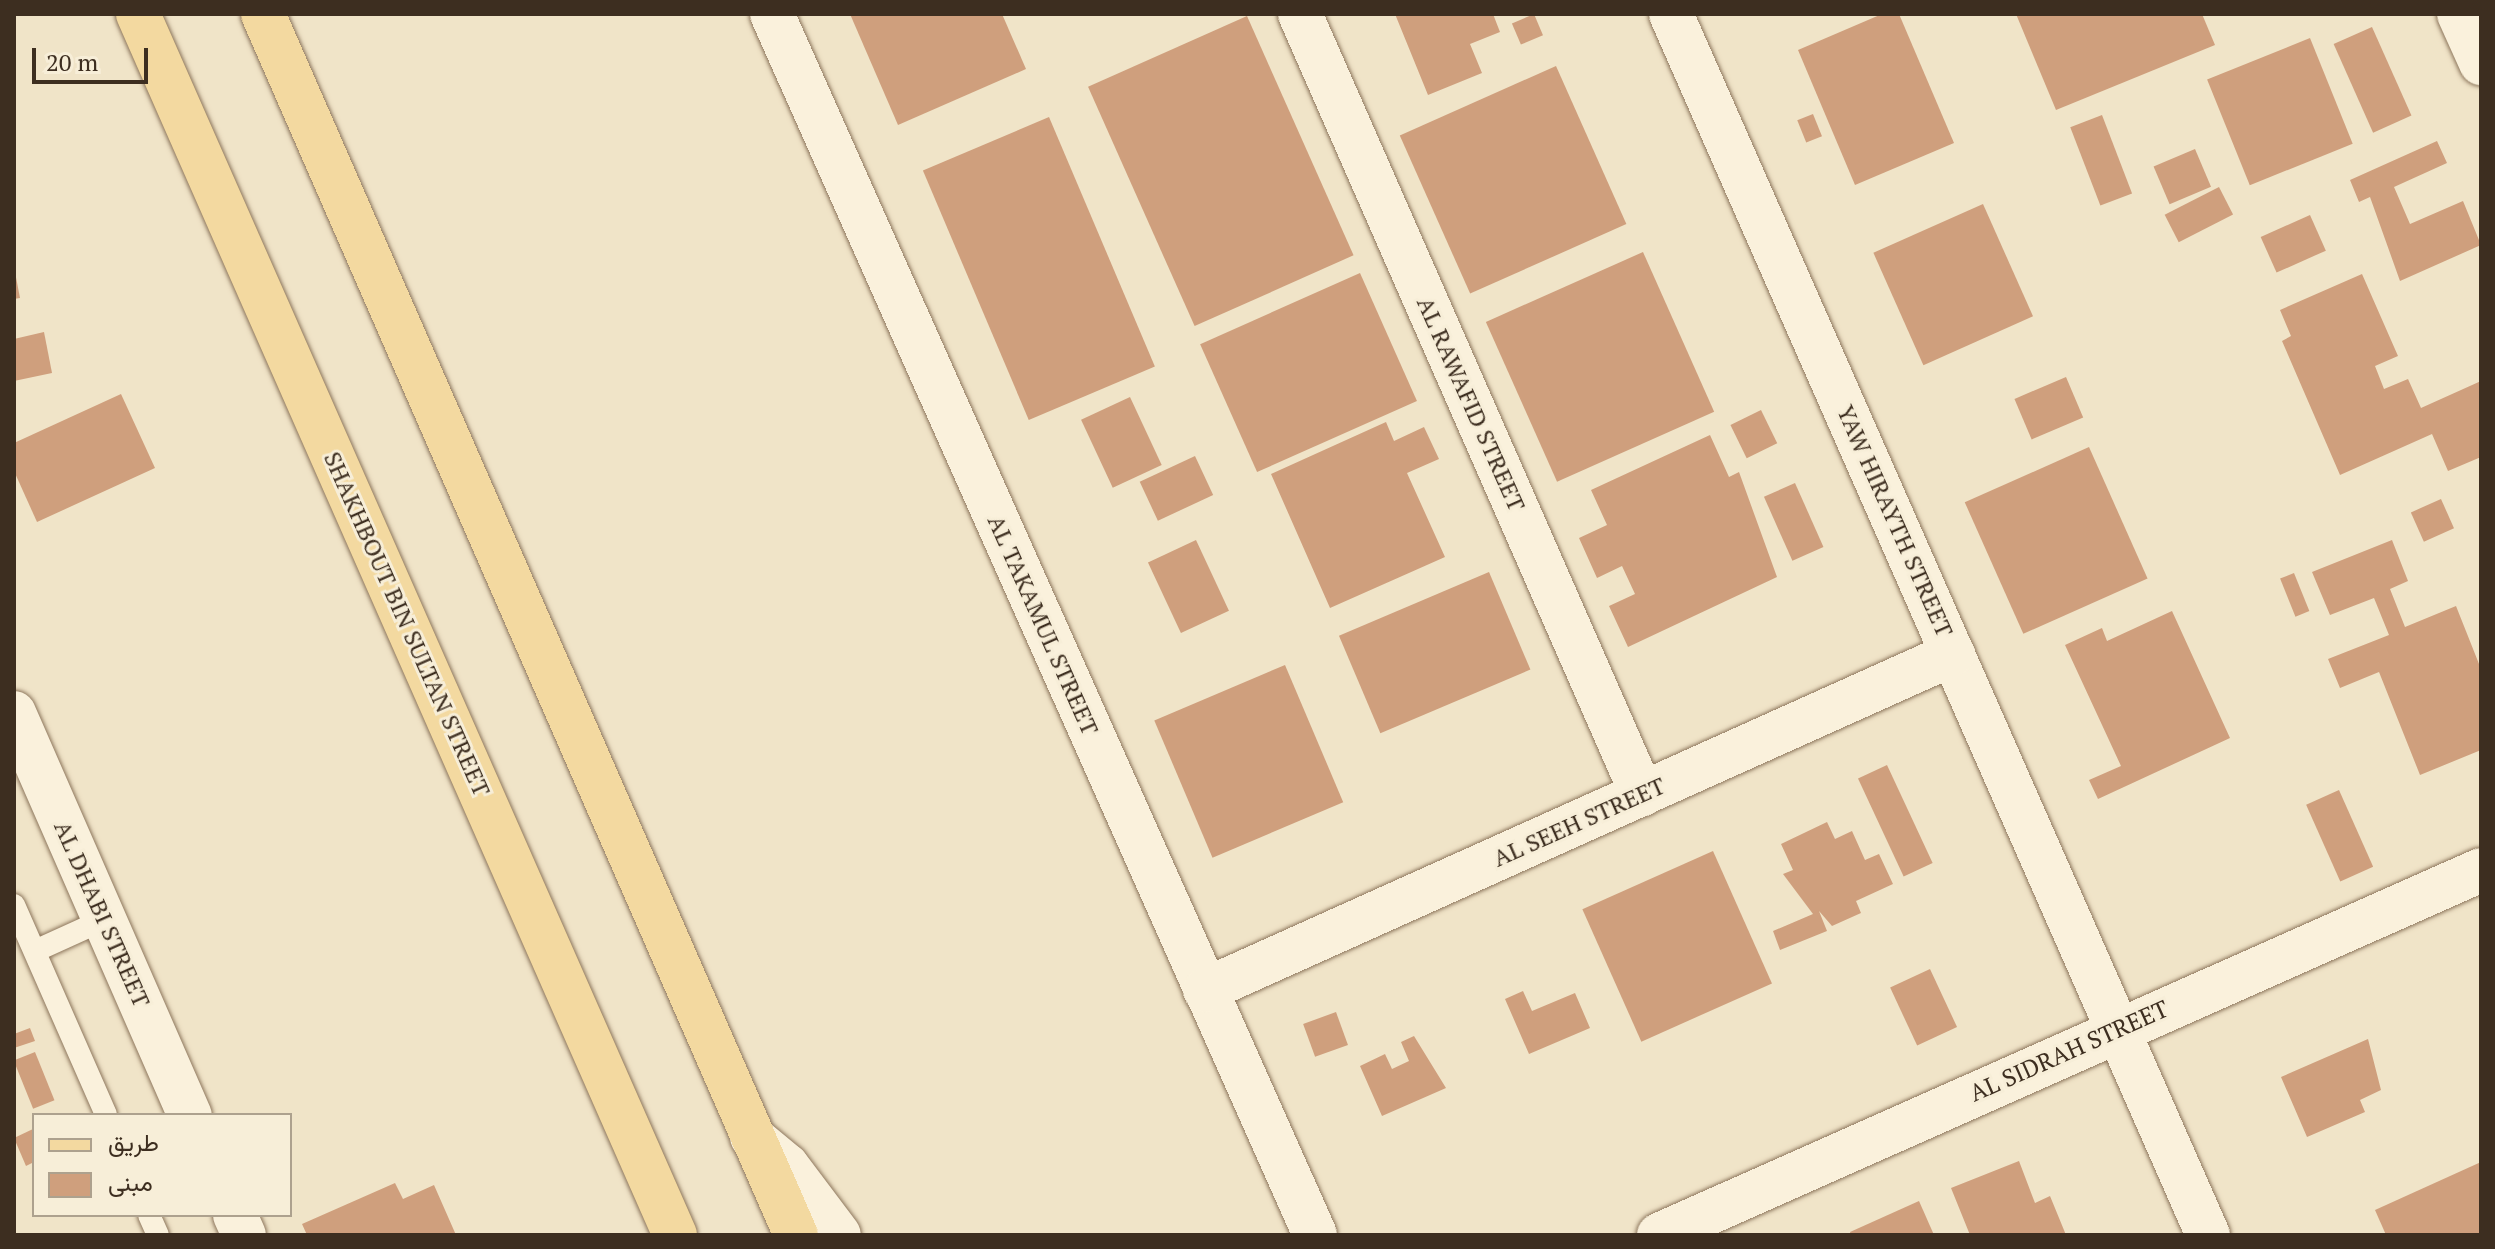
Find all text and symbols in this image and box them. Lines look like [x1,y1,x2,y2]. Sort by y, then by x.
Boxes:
scale bar [36,32,152,82]
text: 20 m [46,46,98,78]
street label: AL RAWAFID STREET [1411,292,1531,516]
street label: YAW HIRAYTH STREET [1831,401,1959,641]
street label: SHAKHBOUT BIN SULTAN STREET [318,447,496,801]
street label: AL TAKAMUL STREET [981,511,1105,739]
street label: AL SEEH STREET [1489,771,1669,873]
street label: AL DHABI STREET [48,816,156,1012]
street label: AL SIDRAH STREET [1965,994,2173,1108]
legend [32,1113,292,1217]
text: طريق [108,1126,159,1158]
text: مبنى [108,1166,153,1198]

